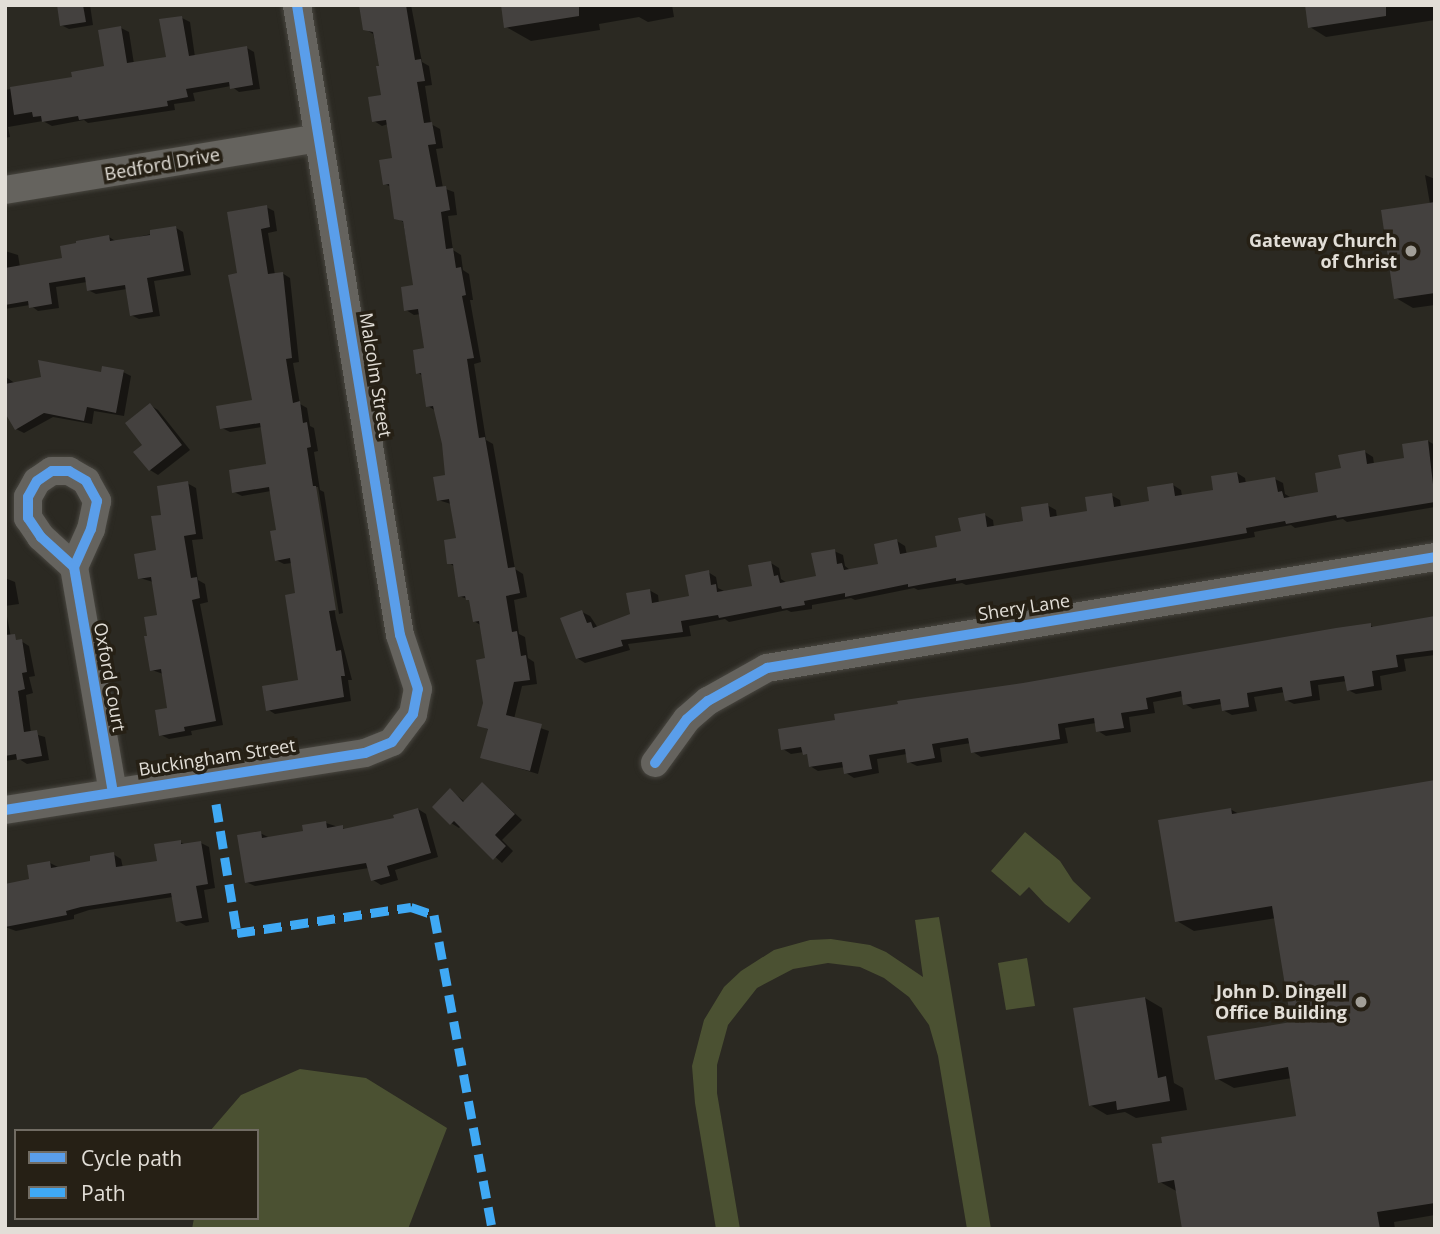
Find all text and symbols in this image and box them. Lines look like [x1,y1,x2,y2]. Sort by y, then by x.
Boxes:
street label: Bedford Drive [103,143,221,185]
place label: Gateway Church of Christ [1249,230,1397,272]
marker: Gateway Church of Christ [1403,243,1419,259]
street label: Malcolm Street [355,311,397,439]
street label: Shery Lane [977,589,1071,625]
street label: Oxford Court [90,621,130,733]
street label: Buckingham Street [137,734,297,780]
place label: John D. Dingell Office Building [1215,981,1347,1024]
marker: John D. Dingell Office Building [1353,994,1369,1010]
legend [14,1129,259,1220]
text: Cycle path [81,1144,182,1172]
text: Path [81,1179,126,1207]

